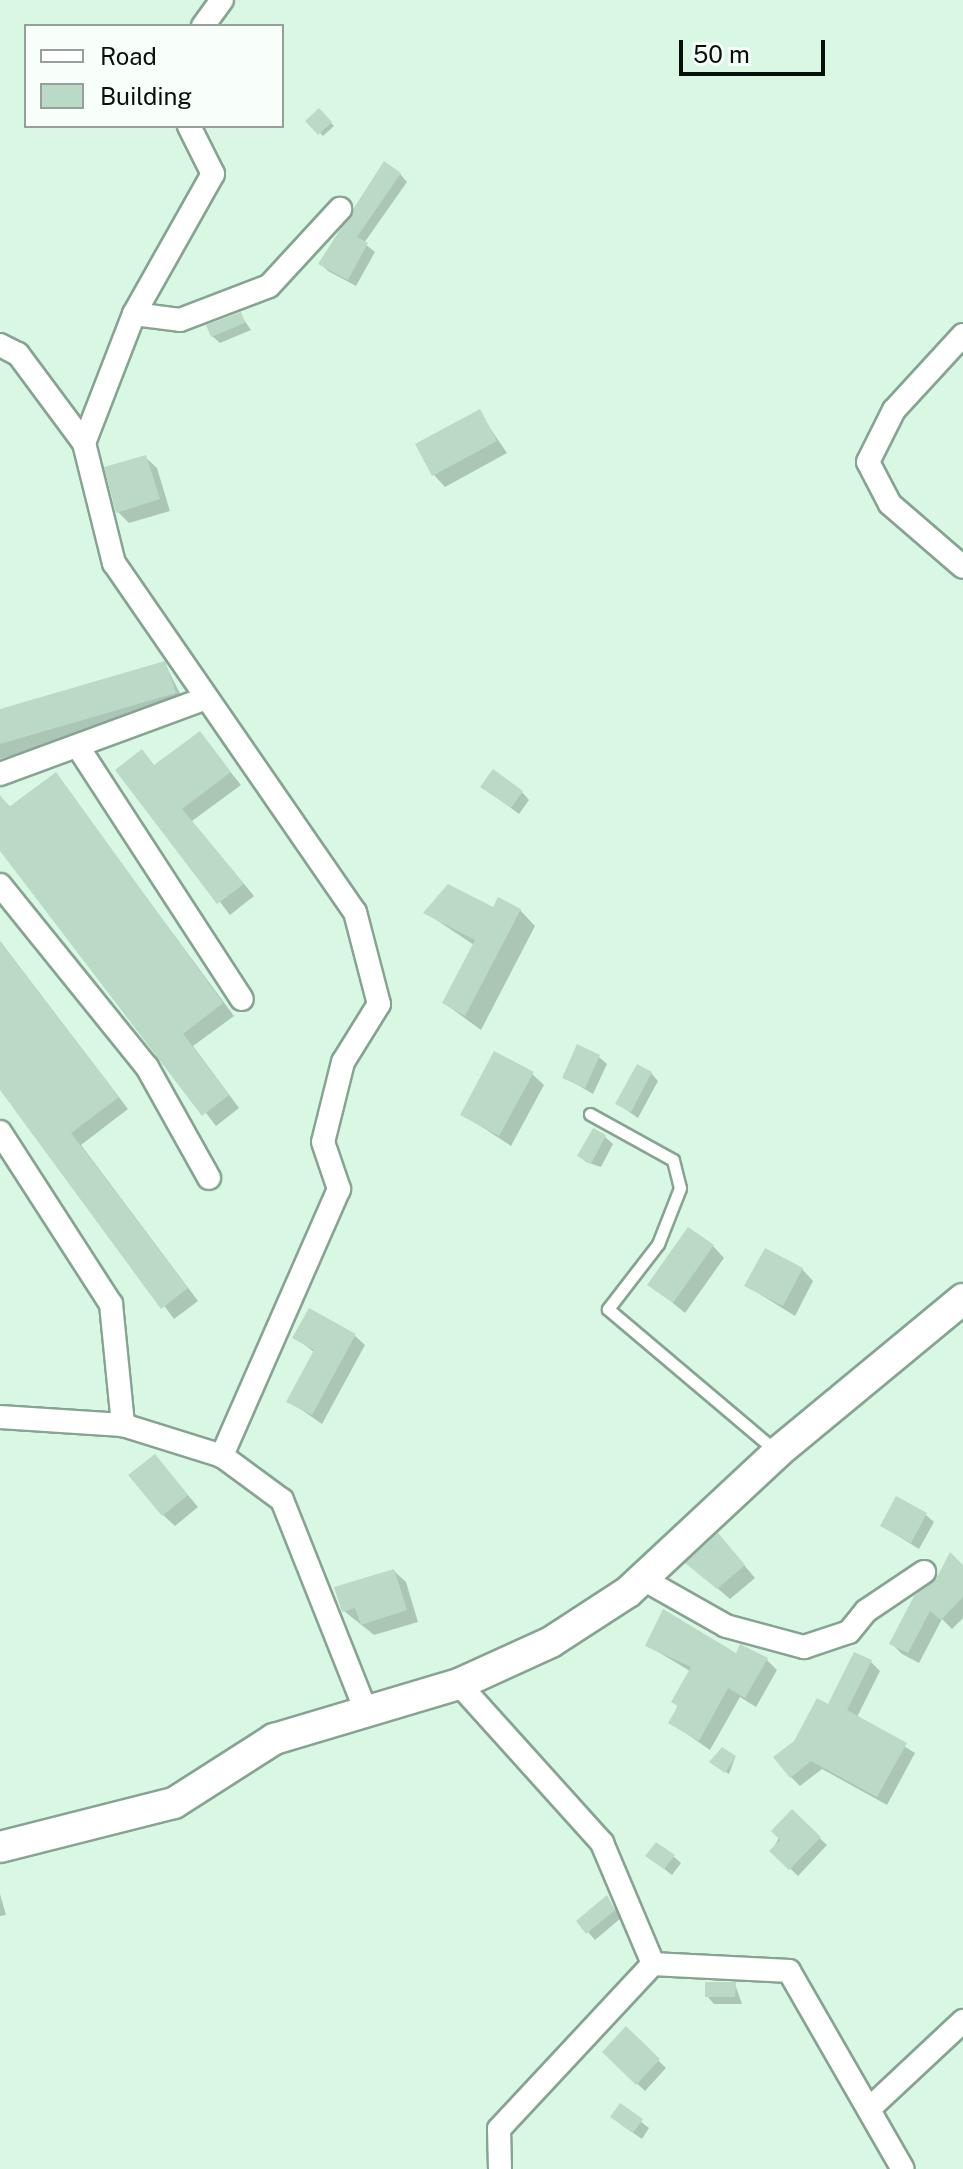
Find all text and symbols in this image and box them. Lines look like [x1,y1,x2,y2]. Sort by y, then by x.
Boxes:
legend [24,24,284,128]
scale bar [683,24,829,74]
text: 50 m [693,40,750,68]
text: Road [100,42,157,70]
text: Building [100,82,192,110]

